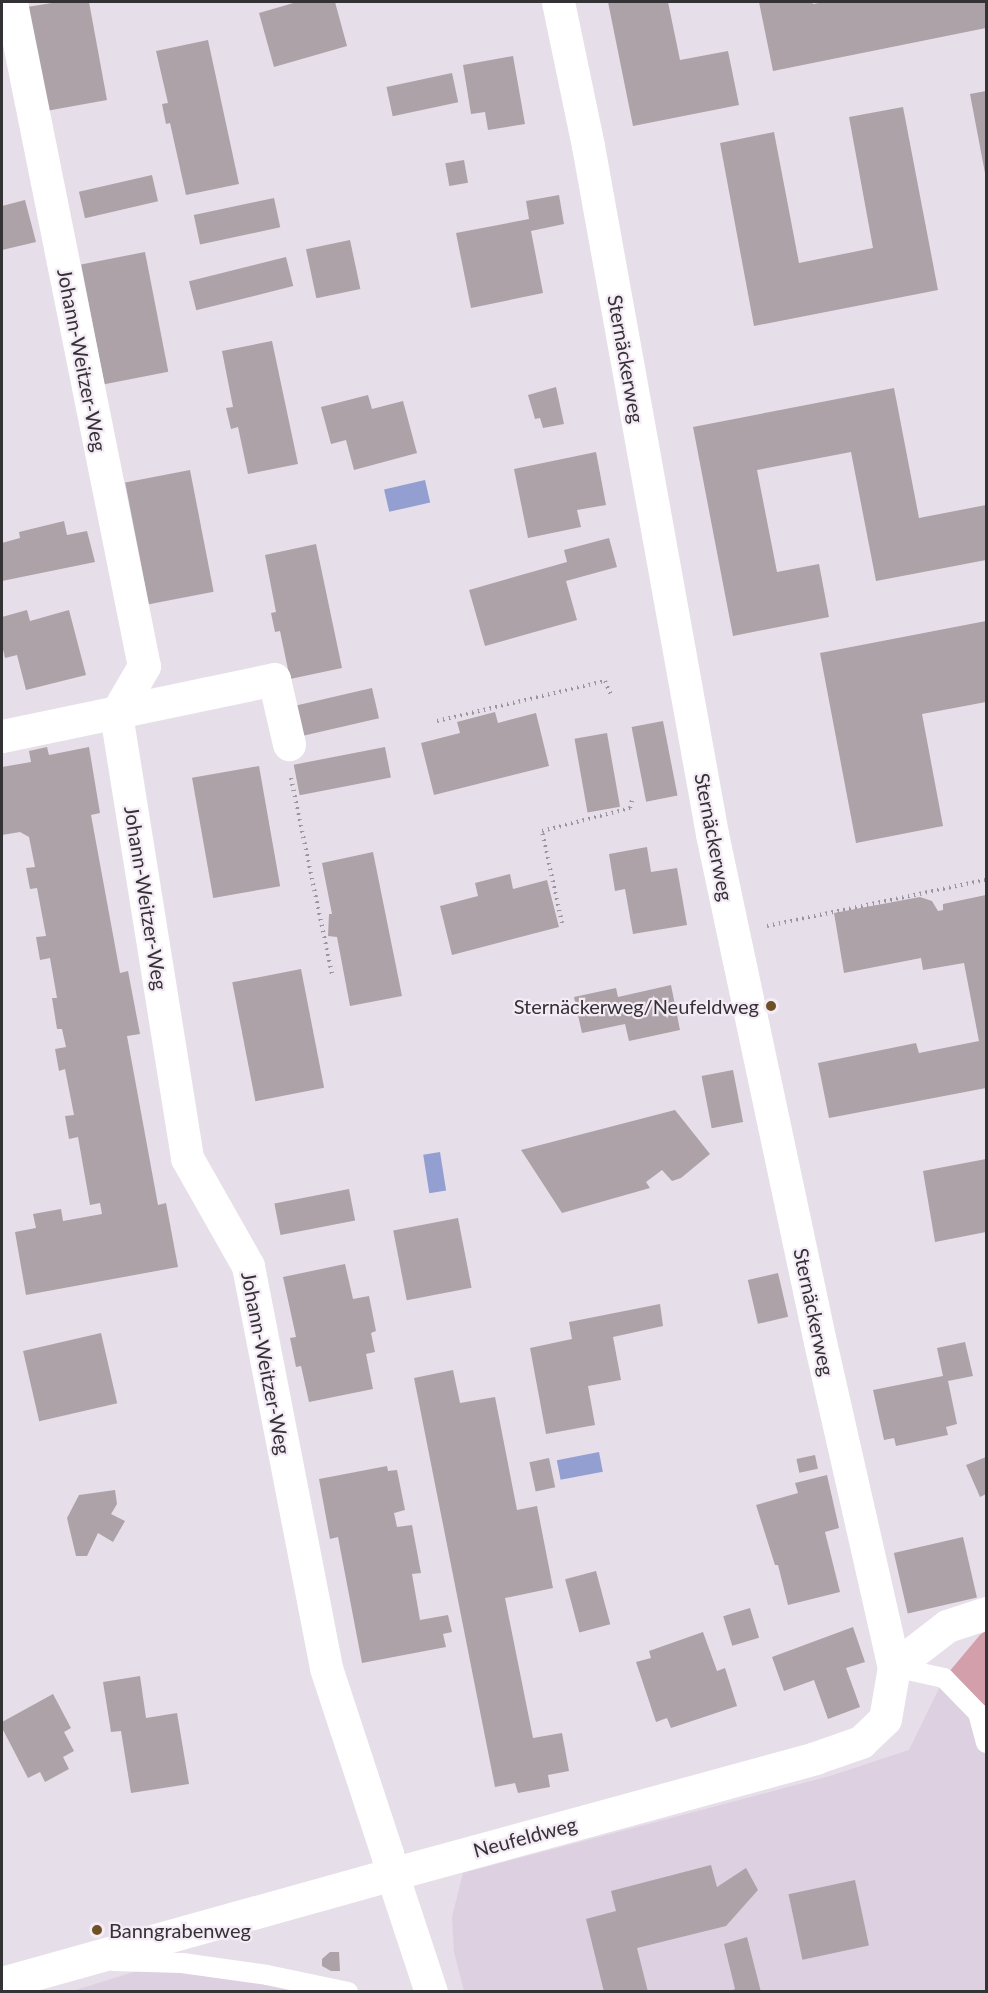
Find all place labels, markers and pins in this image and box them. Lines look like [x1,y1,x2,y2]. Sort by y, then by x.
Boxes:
place label: Sternäckerweg/Neufeldweg [514,994,759,1018]
marker: Sternäckerweg/Neufeldweg [764,999,778,1013]
place label: Banngrabenweg [109,1918,251,1942]
marker: Banngrabenweg [90,1923,104,1937]

